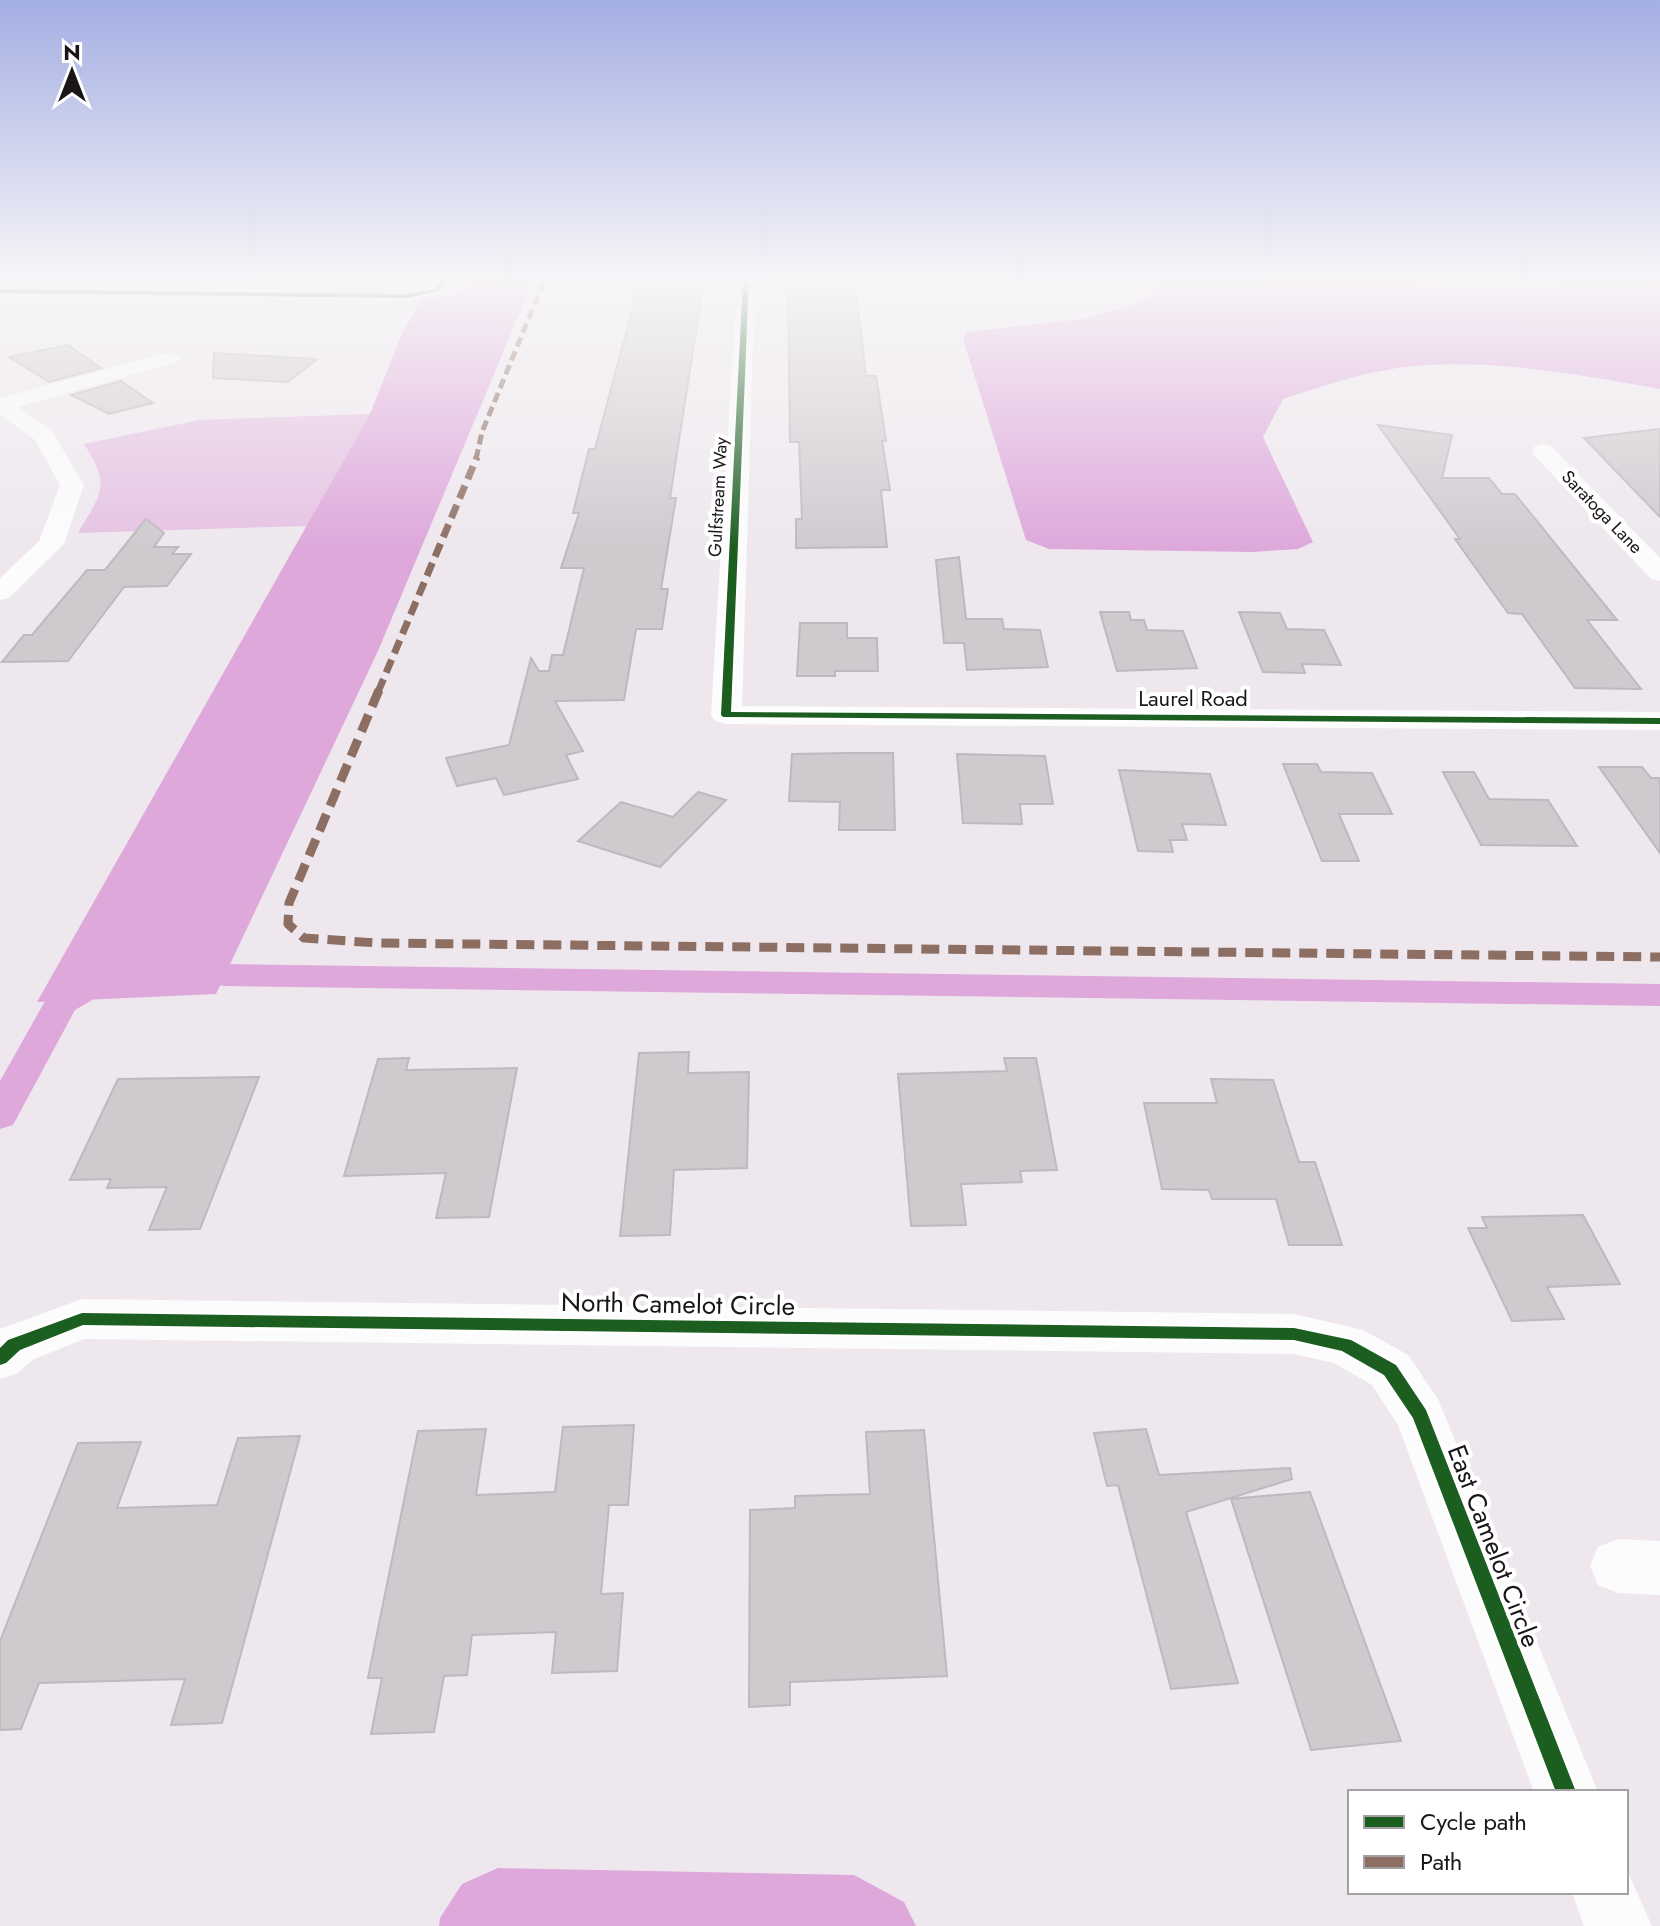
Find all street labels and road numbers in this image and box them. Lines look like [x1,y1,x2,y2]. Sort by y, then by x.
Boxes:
street label: Gulfstream Way [702,436,734,558]
street label: Saratoga Lane [1555,464,1649,560]
street label: Laurel Road [1138,682,1248,714]
street label: North Camelot Circle [561,1283,795,1325]
street label: East Camelot Circle [1438,1439,1550,1653]

